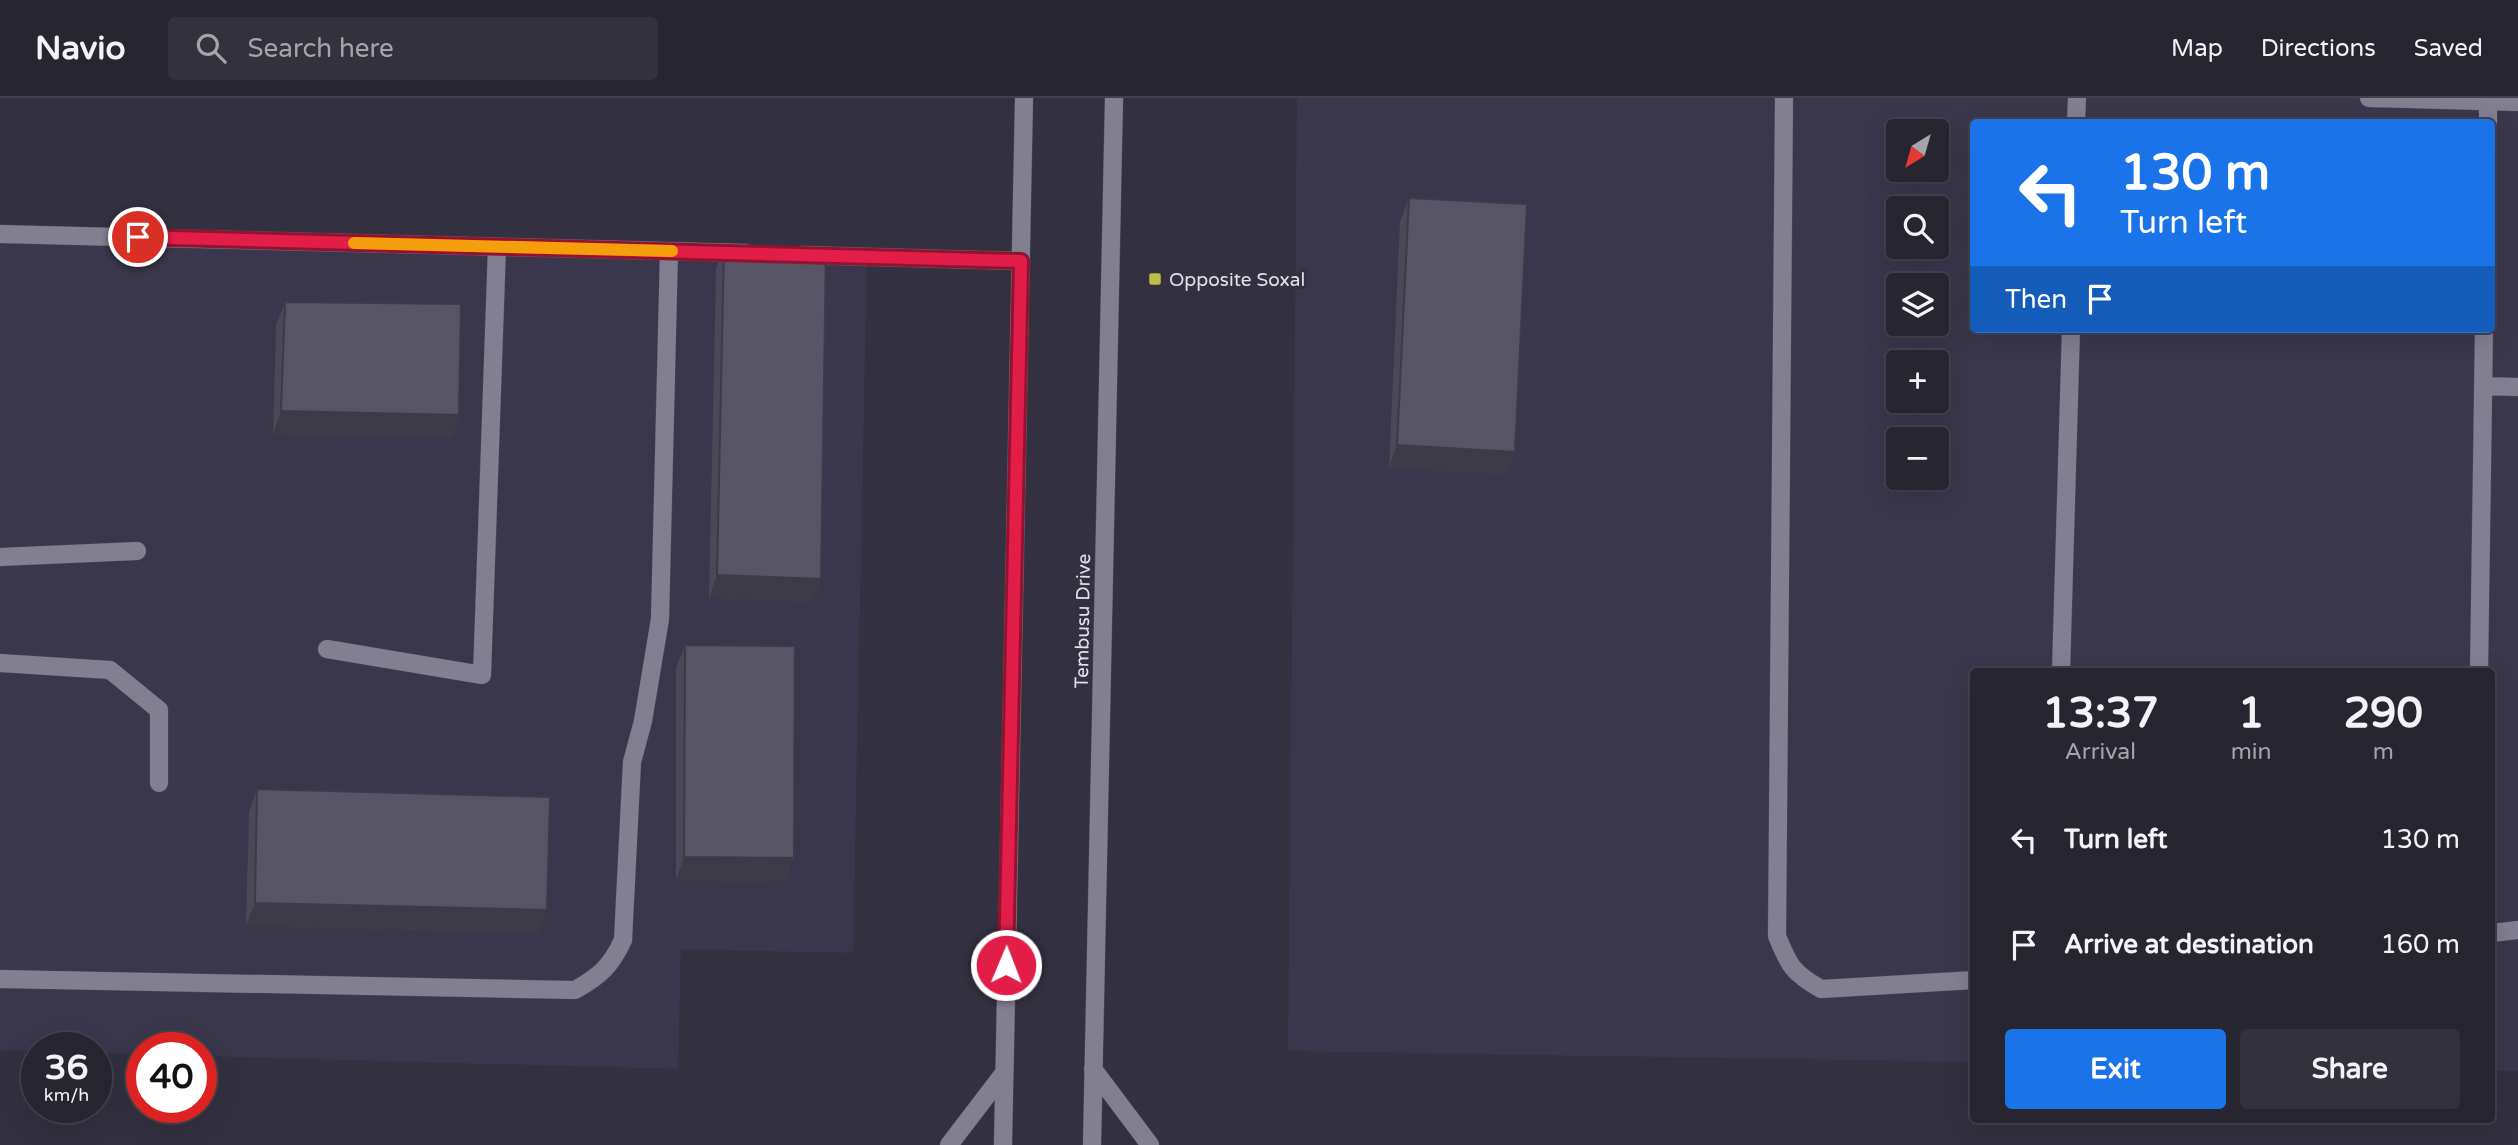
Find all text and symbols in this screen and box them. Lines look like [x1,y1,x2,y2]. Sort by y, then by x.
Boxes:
search box [168,17,658,80]
text: Navio [35,29,126,68]
icon: search [192,29,230,67]
text: Search here [248,33,394,64]
text: Map [2171,34,2223,63]
text: Directions [2261,34,2376,63]
text: Saved [2414,34,2483,63]
north arrow [1886,119,1950,182]
map controls [1886,119,1949,490]
text: 130 m [2120,144,2270,203]
icon: left [2005,147,2096,238]
button: search [1886,196,1949,259]
text: Turn left [2120,204,2247,242]
pin [108,207,168,267]
icon: arrive [119,218,157,256]
place label: Opposite Soxal [1169,269,1305,291]
marker: Opposite Soxal [1147,271,1163,287]
button: layers [1886,273,1949,336]
icon: arrive [2081,280,2119,318]
text: Then [2005,284,2067,315]
button: + [1886,350,1949,413]
button: − [1886,427,1949,490]
street label: Tembusu Drive [1071,554,1095,688]
text: 13:37 [2042,688,2159,739]
text: 1 [2238,688,2264,739]
text: 290 [2344,688,2423,739]
text: Arrival [2065,738,2136,766]
text: min [2231,738,2272,766]
text: m [2373,738,2394,766]
icon: left [2005,821,2043,859]
text: Turn left [2064,824,2167,855]
text: 130 m [2380,824,2460,855]
icon: arrive [2005,926,2043,964]
position arrow [969,928,1043,1002]
text: Arrive at destination [2064,929,2314,960]
text: 160 m [2380,929,2460,960]
button: Exit [2005,1029,2226,1109]
button: Share [2240,1029,2460,1109]
speed limit sign: 40 [126,1032,217,1123]
text: 36 [45,1047,88,1089]
text: km/h [44,1084,89,1106]

